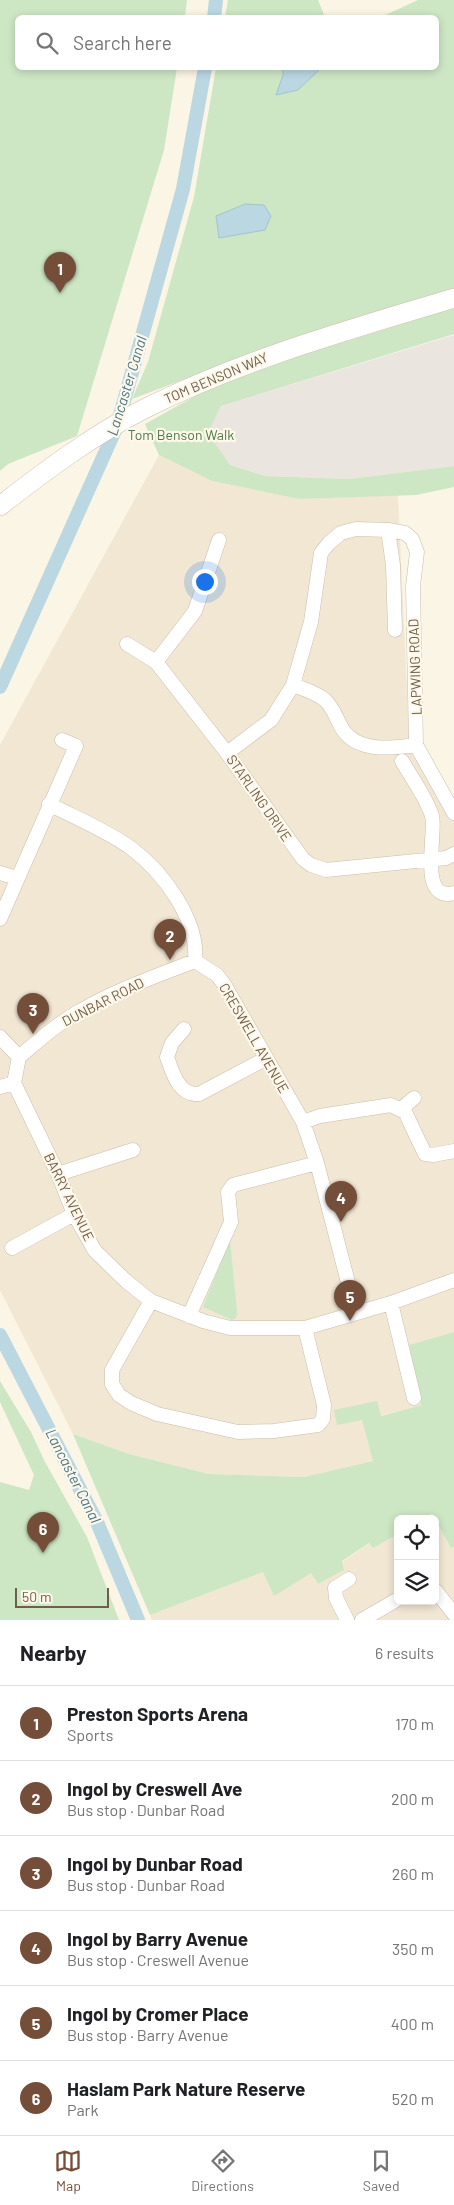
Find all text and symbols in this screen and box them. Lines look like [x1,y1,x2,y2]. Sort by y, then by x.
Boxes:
search box [15,15,439,70]
icon: search [33,29,61,57]
text: Search here [73,31,172,54]
pin: 1 [44,252,76,293]
water label: Lancaster Canal [102,333,150,438]
street label: TOM BENSON WAY [161,348,270,407]
park label: Tom Benson Walk [128,426,234,443]
your location [192,569,218,595]
street label: LAPWING ROAD [404,619,425,715]
street label: STARLING DRIVE [223,751,296,844]
pin: 2 [154,919,186,960]
street label: DUNBAR ROAD [59,974,147,1029]
street label: CRESWELL AVENUE [216,980,293,1096]
pin: 3 [17,993,49,1034]
street label: BARRY AVENUE [41,1150,98,1244]
pin: 4 [325,1181,357,1222]
pin: 5 [334,1280,366,1321]
water label: Lancaster Canal [42,1425,106,1526]
pin: 6 [27,1512,59,1553]
map controls [394,1515,439,1605]
button: locate [394,1515,439,1560]
button: layers [394,1560,439,1605]
scale bar [15,1585,109,1608]
text: 50 m [22,1588,51,1605]
text: Nearby [20,1640,86,1665]
text: 6 results [375,1643,434,1662]
text: Preston Sports Arena [67,1702,248,1725]
text: 1 [33,1714,39,1733]
text: 170 m [395,1714,434,1733]
text: Sports [67,1725,113,1744]
text: Ingol by Creswell Ave [67,1777,242,1800]
text: 2 [32,1789,40,1808]
text: 200 m [391,1789,434,1808]
text: Bus stop · Dunbar Road [67,1800,225,1819]
text: Ingol by Dunbar Road [67,1852,243,1875]
text: 3 [32,1864,40,1883]
text: 260 m [392,1864,434,1883]
text: Bus stop · Dunbar Road [67,1875,225,1894]
text: Ingol by Barry Avenue [67,1927,248,1950]
text: 4 [31,1939,41,1958]
text: 350 m [392,1939,434,1958]
text: Bus stop · Creswell Avenue [67,1950,249,1969]
text: Ingol by Cromer Place [67,2002,249,2025]
text: 5 [32,2014,40,2033]
text: 400 m [391,2014,434,2033]
text: Bus stop · Barry Avenue [67,2025,229,2044]
text: Haslam Park Nature Reserve [67,2077,305,2100]
text: 6 [32,2089,40,2108]
text: 520 m [392,2089,434,2108]
text: Park [67,2100,98,2119]
tab: Map [54,2147,82,2194]
tab: Directions [191,2147,254,2194]
tab: Saved [363,2147,400,2194]

